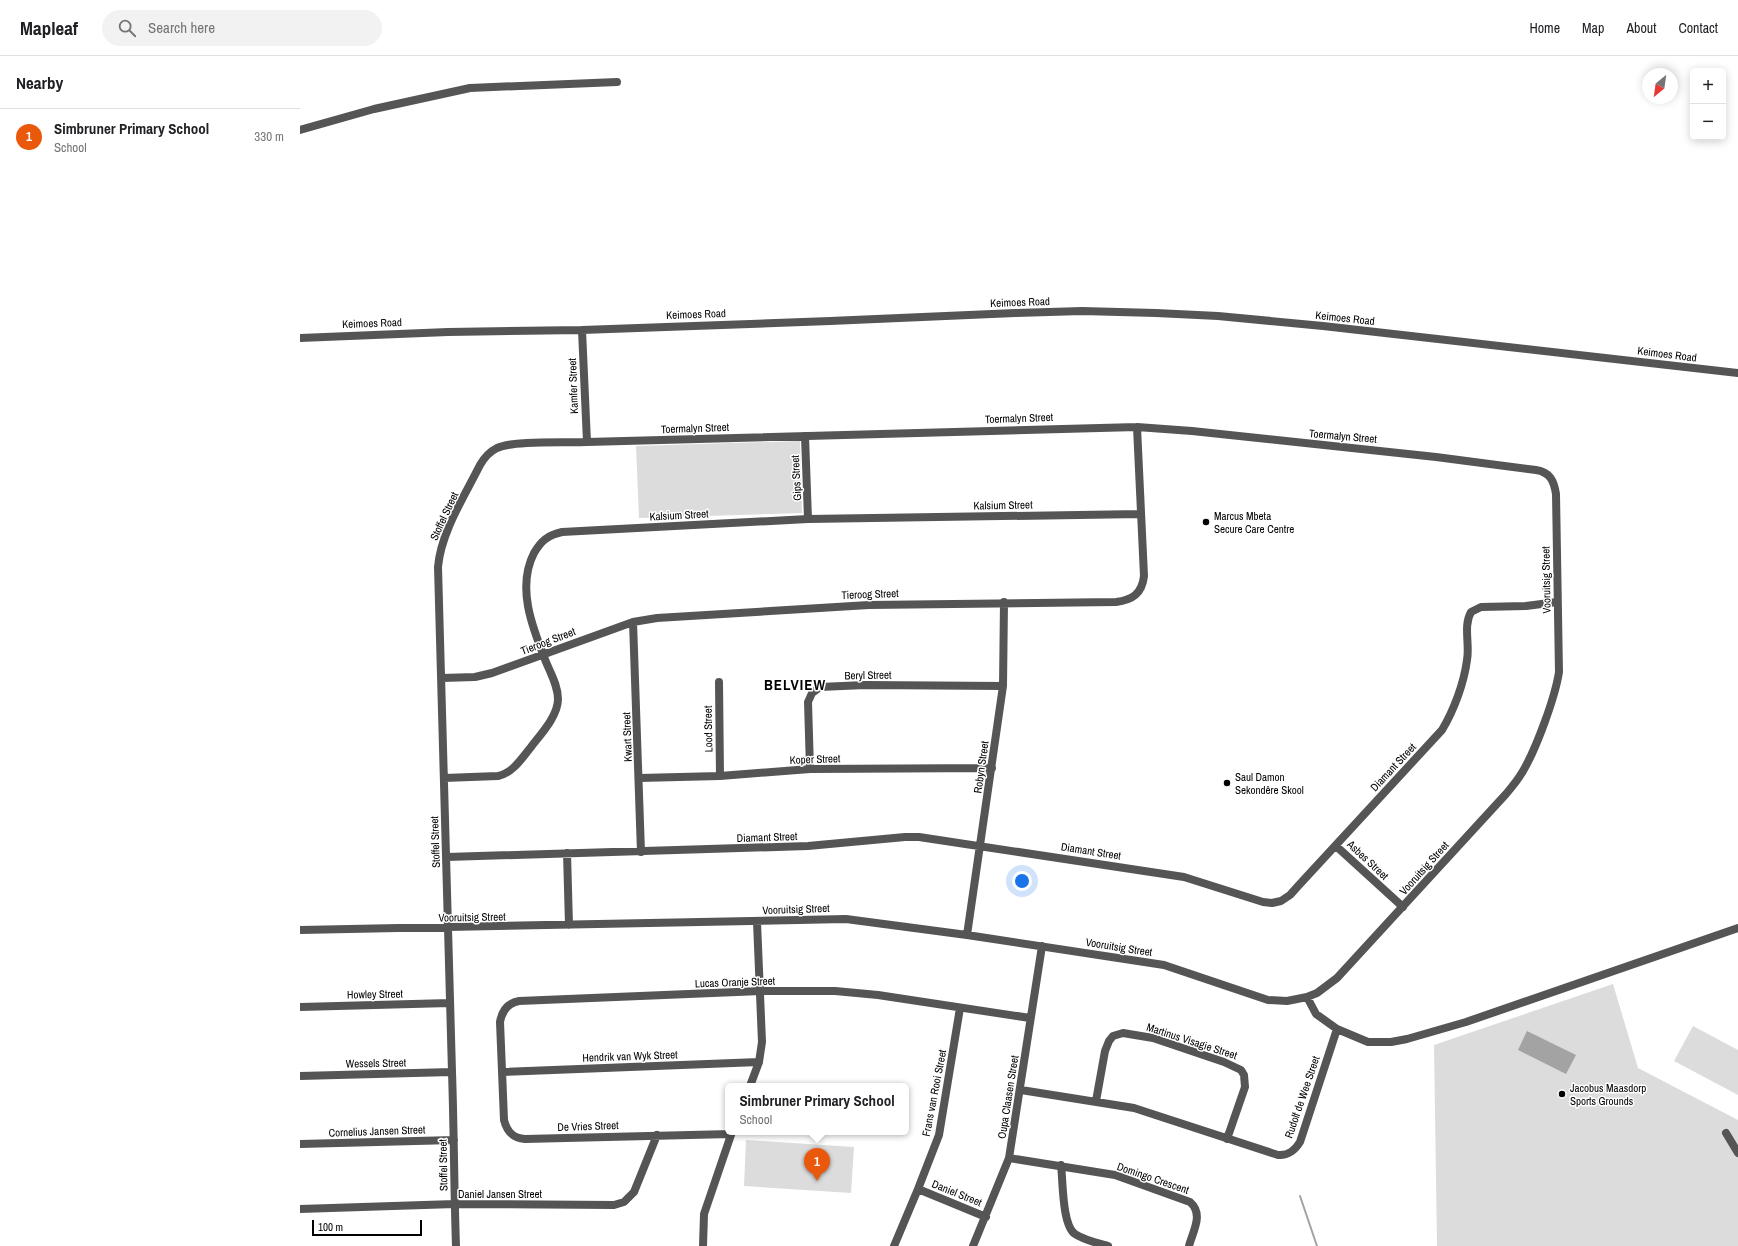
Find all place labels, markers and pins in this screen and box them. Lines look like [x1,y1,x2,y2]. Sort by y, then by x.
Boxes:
place label: Marcus Mbeta Secure Care Centre [1214,509,1294,536]
marker: Marcus Mbeta Secure Care Centre [1201,517,1211,527]
place label: Saul Damon Sekondêre Skool [1235,770,1304,797]
marker: Saul Damon Sekondêre Skool [1222,778,1232,788]
place label: Jacobus Maasdorp Sports Grounds [1570,1081,1646,1108]
marker: Jacobus Maasdorp Sports Grounds [1557,1089,1567,1099]
pin: 1 [804,1148,830,1181]

